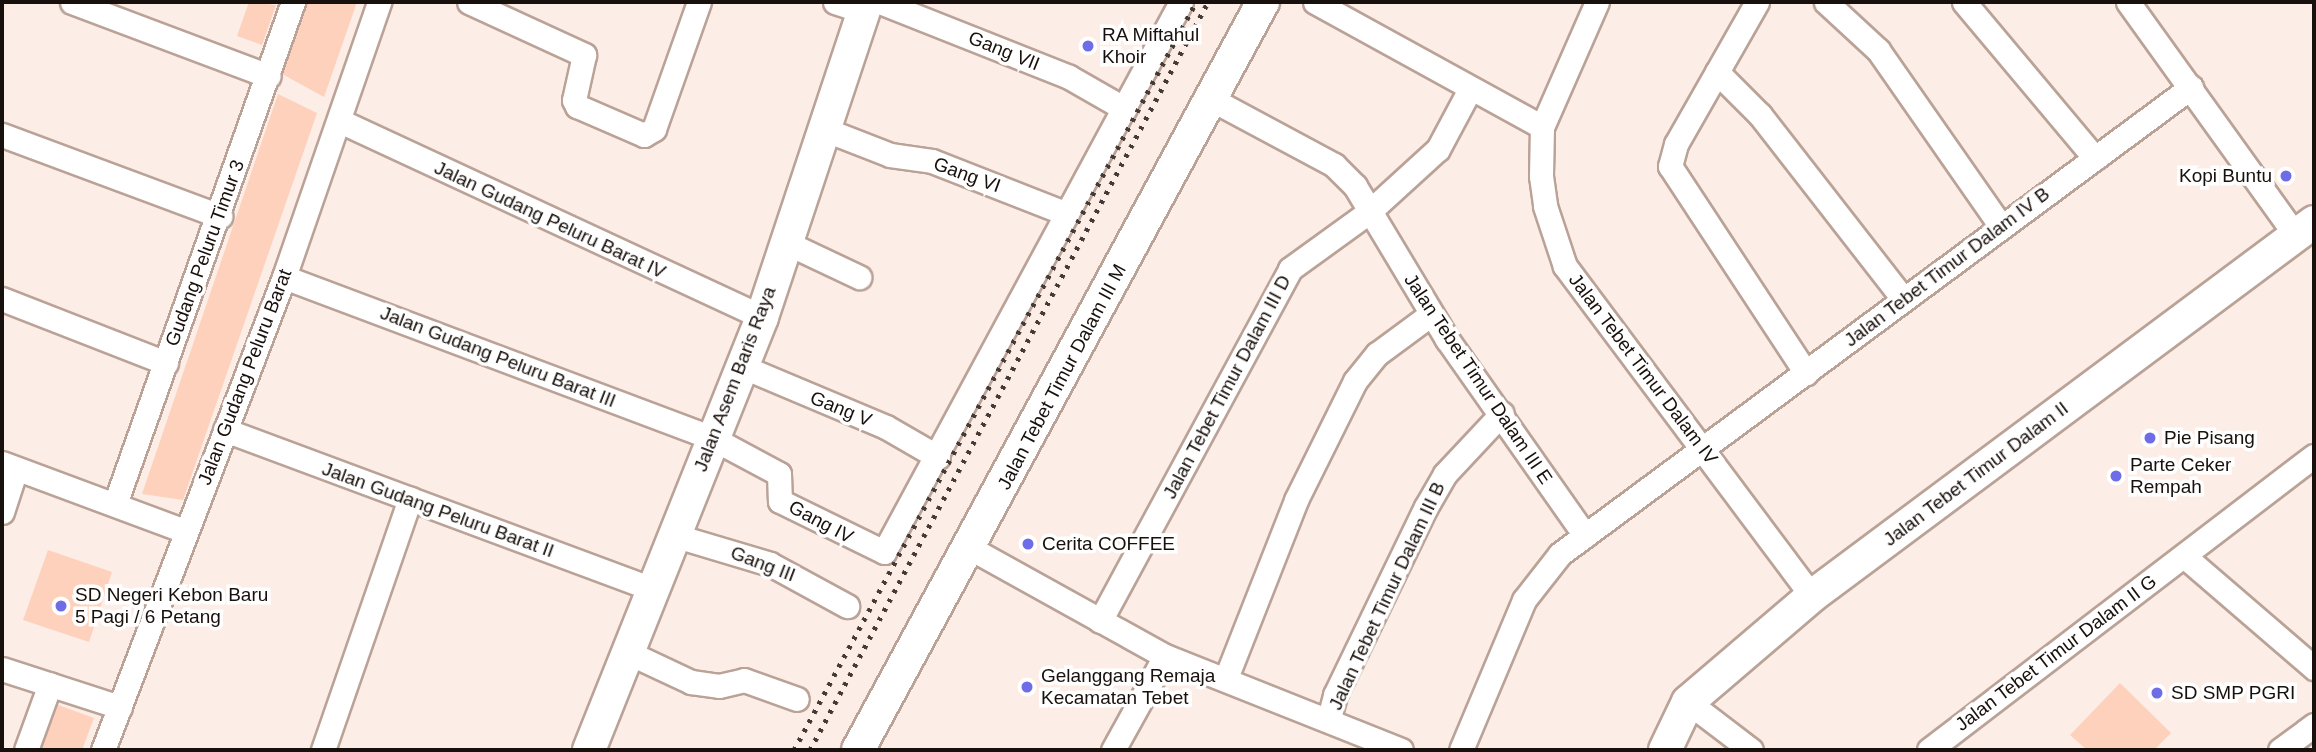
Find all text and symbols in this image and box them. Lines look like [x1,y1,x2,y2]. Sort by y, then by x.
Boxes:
place label: RA Miftahul Khoir [1102,24,1200,68]
street label: Gang VII [965,26,1043,76]
marker: RA Miftahul Khoir [1080,38,1096,54]
street label: Gang VI [930,152,1004,198]
street label: Jalan Gudang Peluru Barat IV [431,156,669,284]
street label: Gudang Peluru Timur 3 [161,157,249,349]
place label: Kopi Buntu [2179,165,2272,187]
marker: Kopi Buntu [2278,168,2294,184]
street label: Jalan Tebet Timur Dalam IV B [1840,182,2054,352]
street label: Jalan Tebet Timur Dalam III M [993,260,1131,494]
street label: Jalan Gudang Peluru Barat [193,266,297,488]
street label: Jalan Tebet Timur Dalam III E [1399,269,1557,489]
street label: Jalan Tebet Timur Dalam IV [1564,269,1722,469]
street label: Jalan Tebet Timur Dalam III D [1158,271,1296,503]
street label: Jalan Asem Baris Raya [689,283,781,475]
street label: Jalan Gudang Peluru Barat III [377,302,619,412]
street label: Gang V [807,386,875,432]
street label: Jalan Tebet Timur Dalam II [1879,397,2073,551]
place label: Pie Pisang [2164,427,2255,449]
marker: Pie Pisang [2142,430,2158,446]
place label: Parte Ceker Rempah [2130,454,2231,498]
street label: Jalan Gudang Peluru Barat II [319,457,557,563]
marker: Parte Ceker Rempah [2108,468,2124,484]
street label: Jalan Tebet Timur Dalam III B [1324,478,1450,714]
street label: Gang IV [785,496,857,548]
place label: Cerita COFFEE [1042,533,1175,555]
marker: Cerita COFFEE [1020,536,1036,552]
street label: Gang III [727,541,799,587]
street label: Jalan Tebet Timur Dalam II G [1951,570,2161,736]
place label: SD Negeri Kebon Baru 5 Pagi / 6 Petang [75,584,268,628]
marker: SD Negeri Kebon Baru 5 Pagi / 6 Petang [53,598,69,614]
place label: Gelanggang Remaja Kecamatan Tebet [1041,665,1215,709]
marker: Gelanggang Remaja Kecamatan Tebet [1019,679,1035,695]
place label: SD SMP PGRI [2171,682,2296,704]
marker: SD SMP PGRI [2149,685,2165,701]

